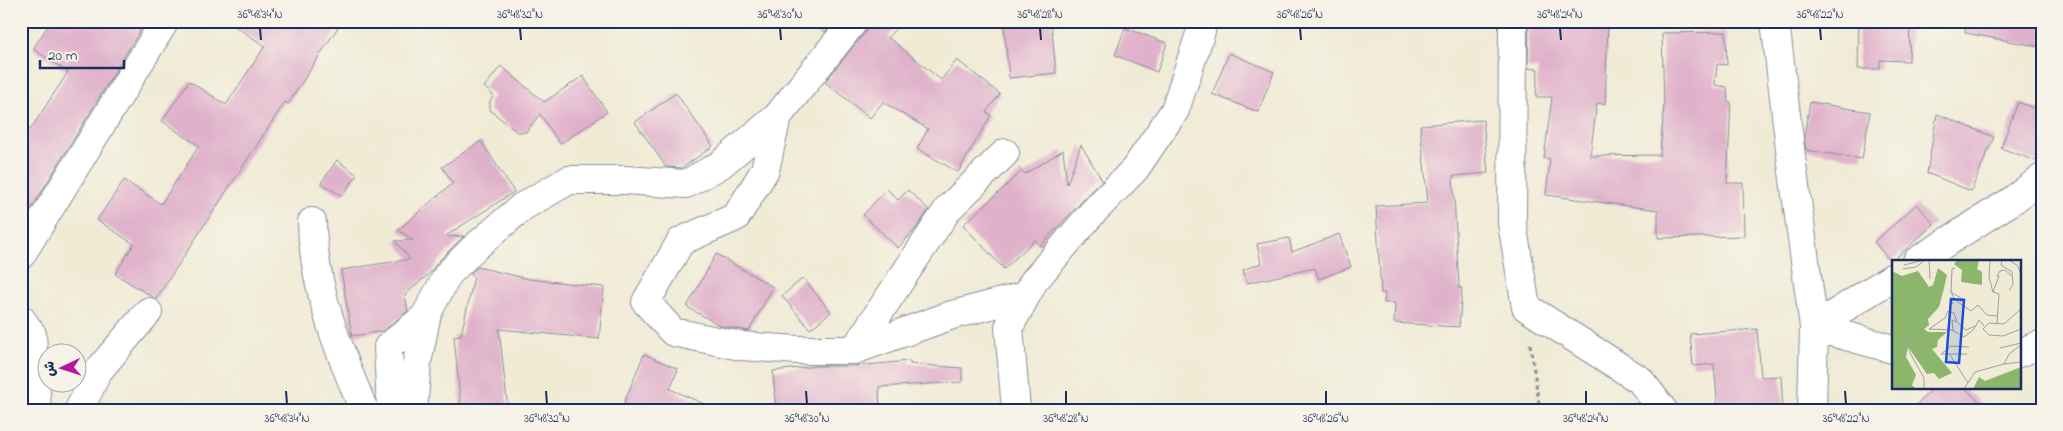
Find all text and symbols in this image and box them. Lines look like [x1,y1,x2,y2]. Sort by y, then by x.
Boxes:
text: 36°48'34"N [238,6,282,24]
text: 36°48'32"N [497,6,543,24]
text: 36°48'30"N [757,6,803,24]
text: 36°48'28"N [1017,6,1063,24]
text: 36°48'26"N [1277,6,1323,24]
text: 36°48'24"N [1537,6,1583,24]
text: 36°48'22"N [1797,6,1844,24]
scale bar [40,38,124,70]
text: 20 m [48,45,78,67]
inset map [1892,260,2020,388]
north arrow [38,344,88,394]
text: ش [40,360,62,377]
text: 36°48'34"N [265,410,309,428]
text: 36°48'32"N [524,410,570,428]
text: 36°48'30"N [784,410,830,428]
text: 36°48'28"N [1043,410,1089,428]
text: 36°48'26"N [1303,410,1349,428]
text: 36°48'24"N [1563,410,1609,428]
text: 36°48'22"N [1823,410,1870,428]

